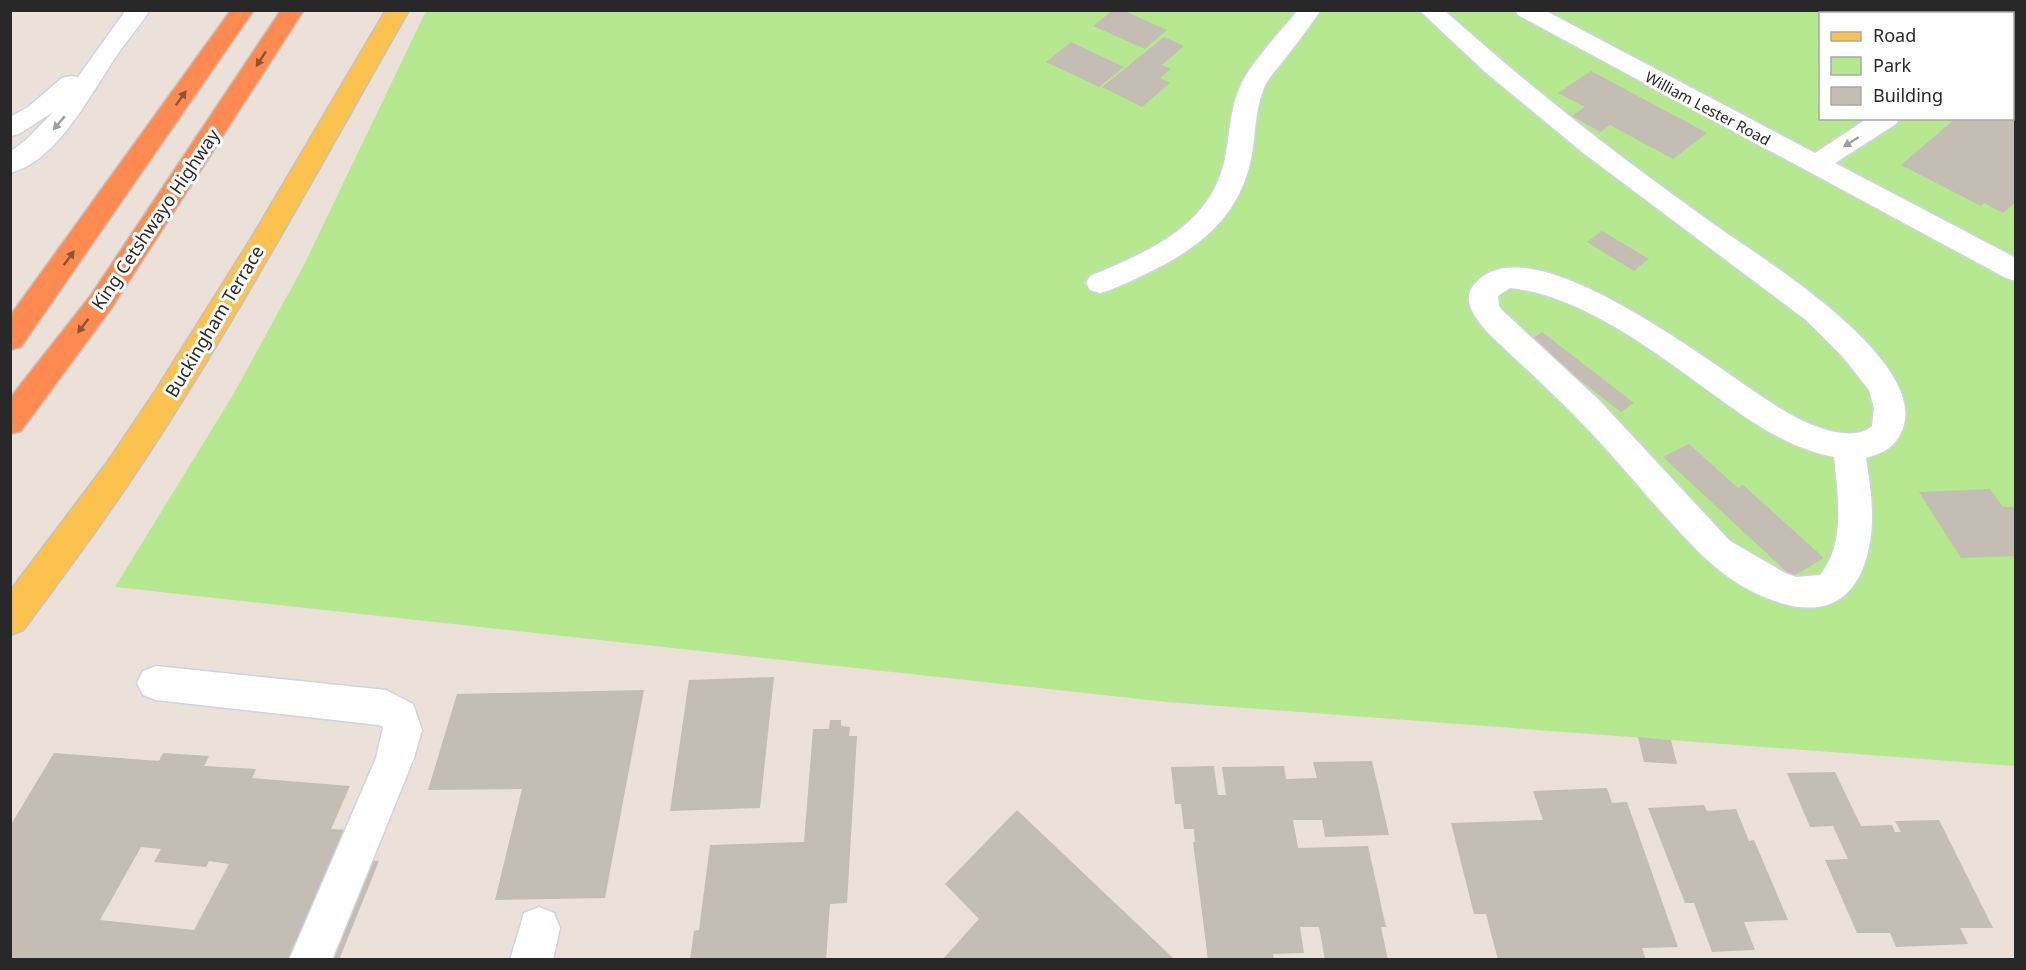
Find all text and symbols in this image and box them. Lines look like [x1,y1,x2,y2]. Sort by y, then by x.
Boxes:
legend [1819,12,2014,120]
text: Road [1873,23,1916,47]
one-way arrow [255,51,266,68]
text: Park [1873,53,1911,77]
street label: William Lester Road [1642,66,1774,150]
text: Building [1873,83,1943,107]
one-way arrow [175,91,187,107]
one-way arrow [53,115,66,130]
street label: King Cetshwayo Highway [85,123,225,314]
one-way arrow [1843,136,1859,147]
street label: Buckingham Terrace [159,241,269,401]
one-way arrow [63,250,75,266]
one-way arrow [77,319,89,334]

